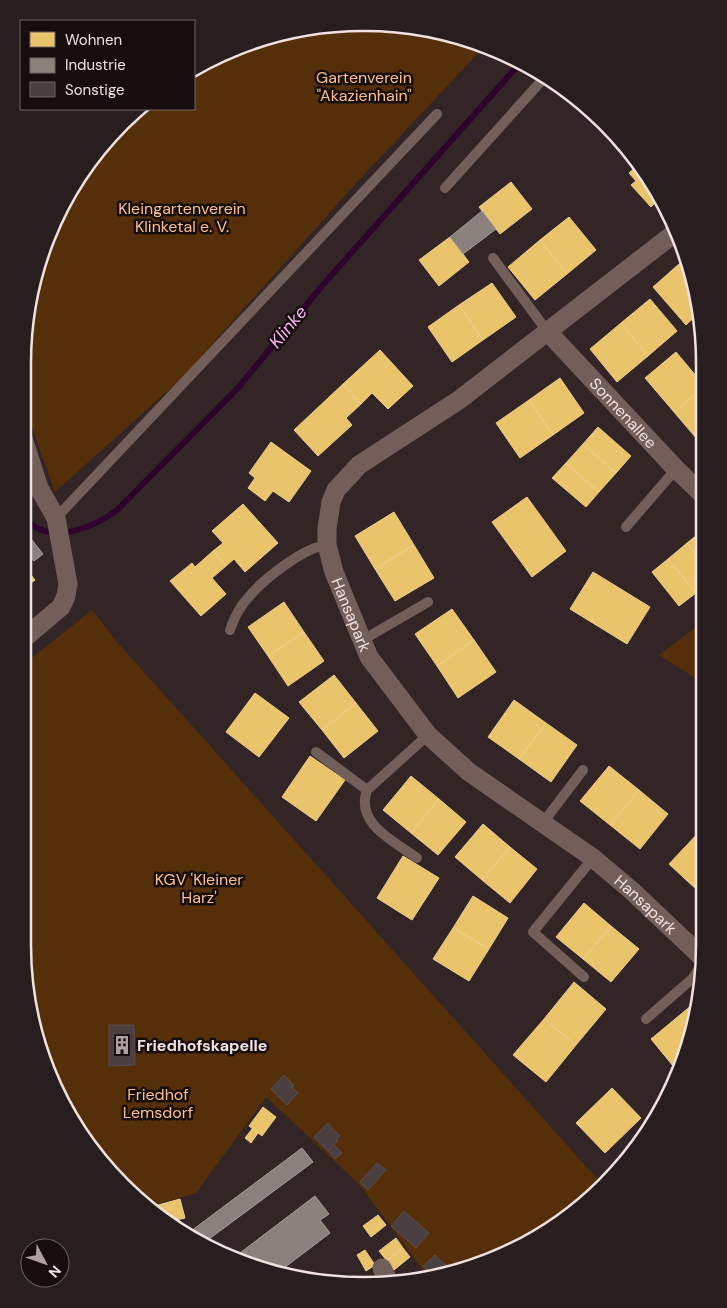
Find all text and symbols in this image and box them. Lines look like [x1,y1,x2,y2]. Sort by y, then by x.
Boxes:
legend [20,20,195,110]
text: Wohnen [65,30,122,50]
text: Industrie [65,55,126,75]
park label: Gartenverein "Akazienhain" [316,67,412,106]
text: Sonstige [65,80,124,100]
park label: Kleingartenverein Klinketal e. V. [118,198,246,237]
water label: Klinke [263,301,313,353]
street label: Sonnenallee [585,373,662,453]
street label: Hansapark [327,574,376,655]
park label: KGV 'Kleiner Harz' [155,869,243,908]
street label: Hansapark [610,870,682,939]
building icon: Friedhofskapelle [111,1034,133,1056]
place label: Friedhofskapelle [137,1035,267,1056]
park label: Friedhof Lemsdorf [123,1084,193,1123]
north arrow [20,1238,70,1288]
text: N [45,1262,65,1281]

